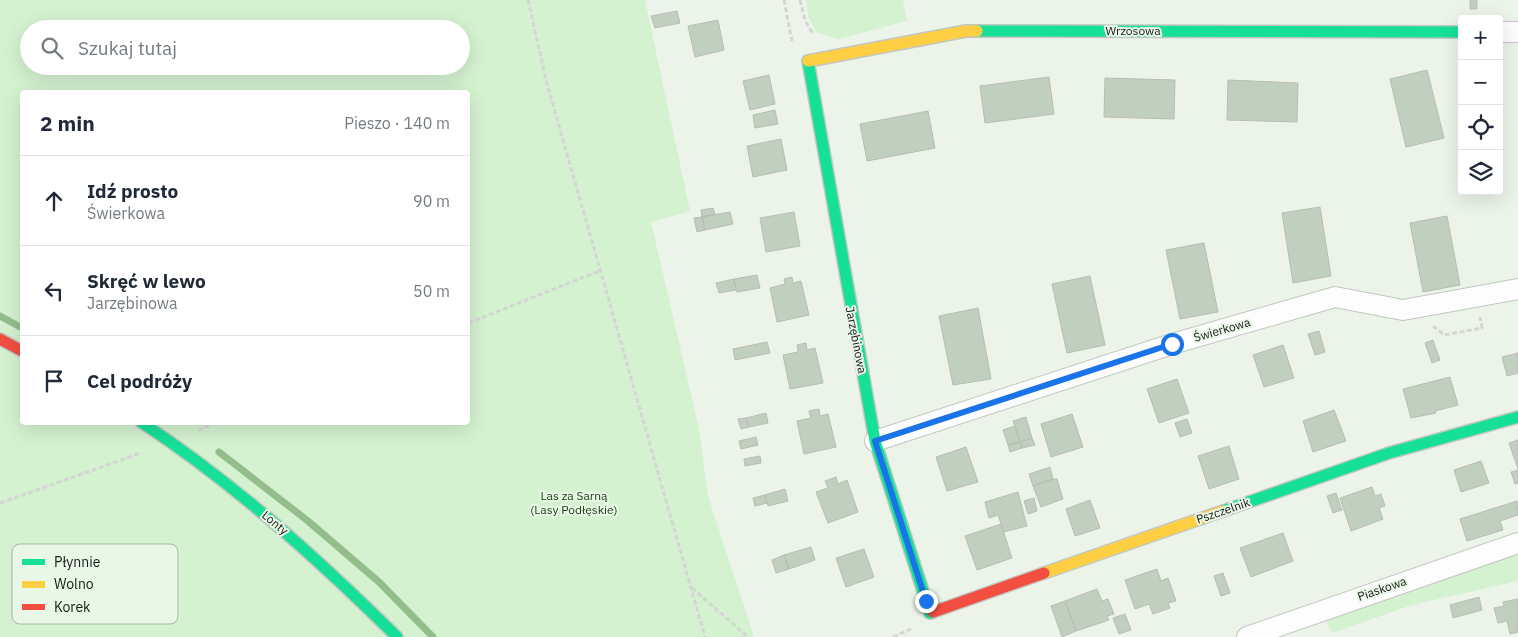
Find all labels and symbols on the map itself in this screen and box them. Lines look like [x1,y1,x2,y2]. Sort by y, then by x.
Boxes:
street label: Wrzosowa [1105,23,1161,38]
street label: Jarzębinowa [843,305,870,375]
street label: Świerkowa [1192,314,1253,345]
route start [1161,333,1184,356]
park label: Las za Sarną (Lasy Podłęskie) [530,488,618,517]
street label: Pszczelnik [1194,494,1252,527]
street label: Lonty [259,507,291,538]
legend [12,544,178,624]
text: Płynnie [54,553,101,571]
street label: Piaskowa [1355,573,1409,604]
text: Wolno [54,575,94,593]
route end [915,590,938,613]
text: Korek [54,598,91,616]

